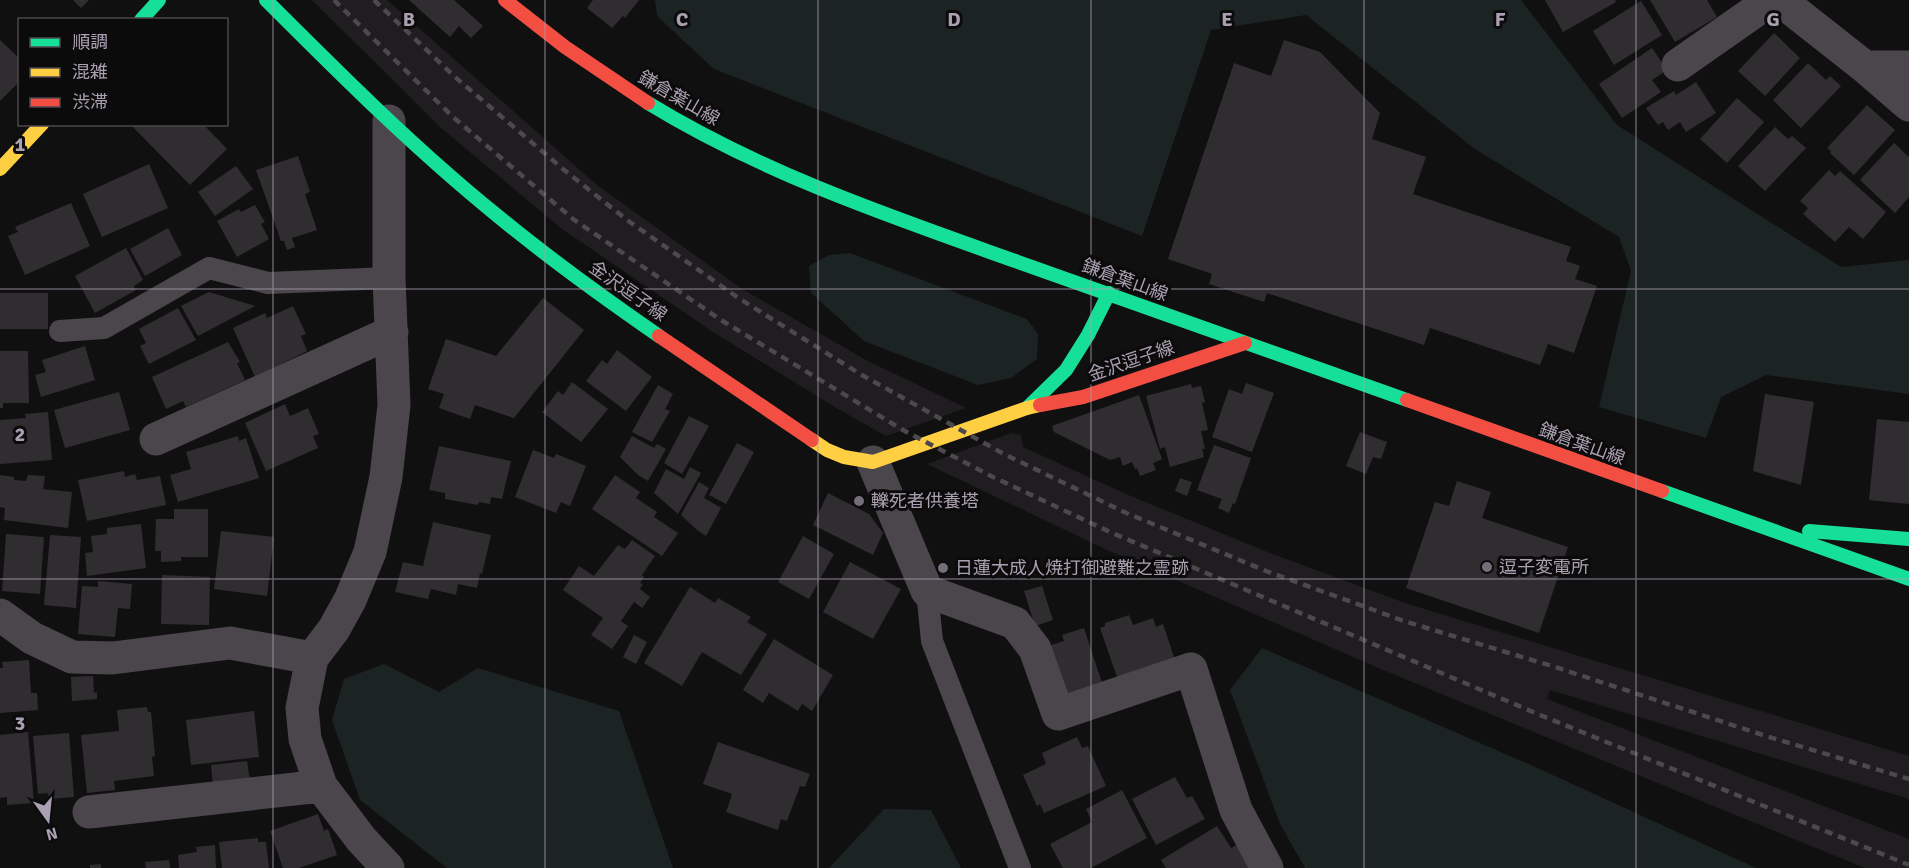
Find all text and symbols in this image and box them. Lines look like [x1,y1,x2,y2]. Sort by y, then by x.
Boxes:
text: B [403,7,415,32]
text: C [676,7,688,32]
text: D [947,7,961,32]
text: E [1221,7,1233,32]
text: F [1495,7,1506,32]
text: G [1766,7,1780,32]
legend [18,18,228,126]
text: 順調 [72,31,108,53]
text: 混雑 [72,61,108,83]
street label: 鎌倉葉山線 [635,66,723,130]
text: 渋滞 [72,91,108,113]
text: 1 [15,132,26,157]
street label: 鎌倉葉山線 [1079,254,1171,306]
street label: 金沢逗子線 [585,256,671,326]
street label: 金沢逗子線 [1085,336,1177,386]
street label: 鎌倉葉山線 [1536,418,1628,470]
text: 2 [15,422,25,447]
place label: 轢死者供養塔 [871,490,979,512]
marker: 轢死者供養塔 [852,494,866,508]
place label: 逗子変電所 [1499,556,1589,578]
place label: 日蓮大成人焼打御避難之霊跡 [955,557,1189,579]
marker: 逗子変電所 [1480,560,1494,574]
marker: 日蓮大成人焼打御避難之霊跡 [936,561,950,575]
text: 3 [15,711,25,736]
north arrow [18,790,78,850]
text: N [44,822,60,845]

